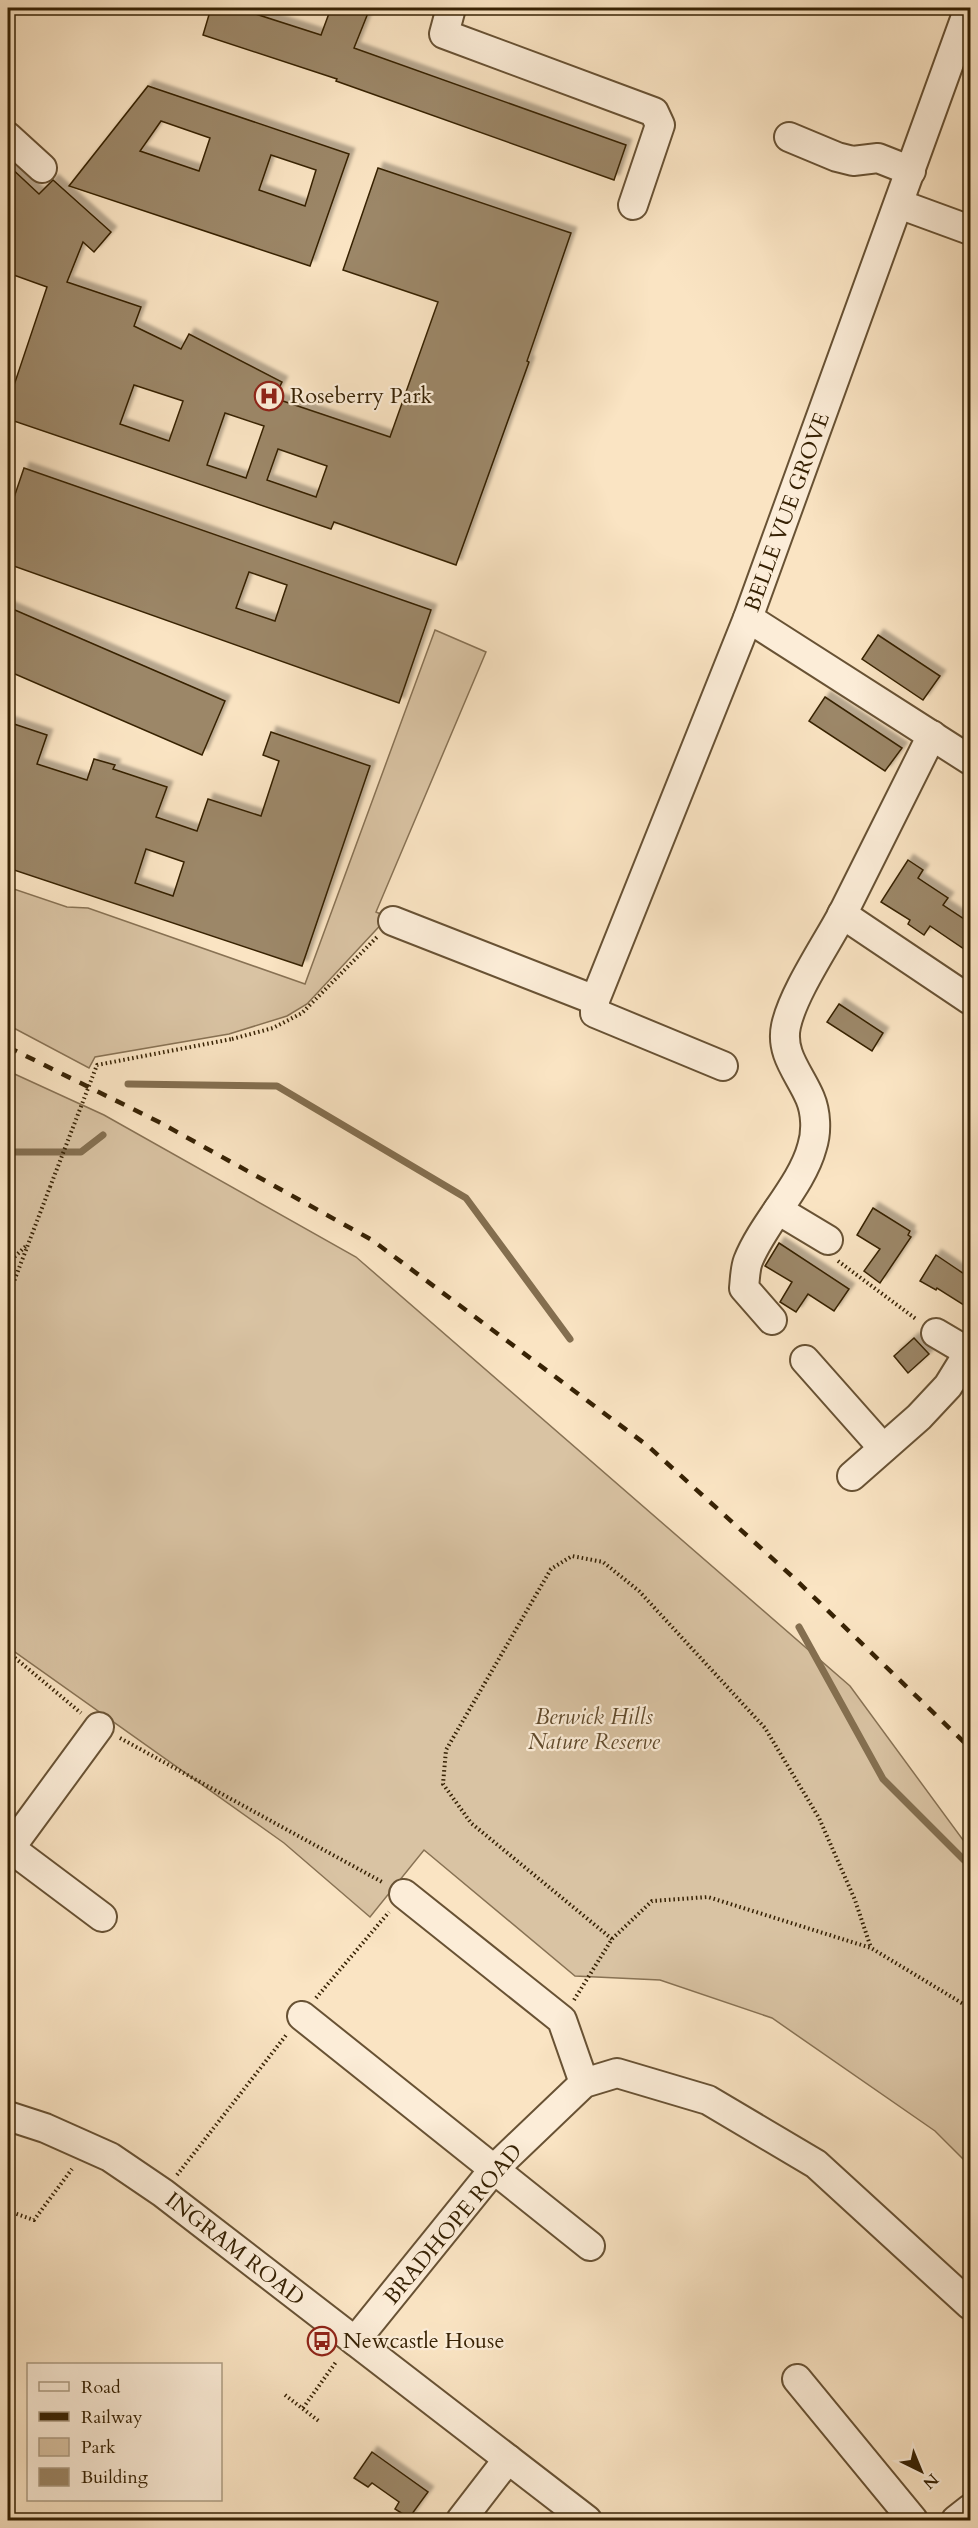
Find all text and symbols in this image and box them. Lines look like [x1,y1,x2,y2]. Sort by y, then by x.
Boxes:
hospital icon: Roseberry Park [253,380,285,412]
place label: Roseberry Park [290,381,432,411]
street label: BELLE VUE GROVE [737,408,837,616]
park label: Berwick Hills Nature Reserve [528,1702,661,1757]
street label: BRADHOPE ROAD [377,2137,529,2311]
street label: INGRAM ROAD [159,2185,311,2313]
bus stop icon: Newcastle House [306,2325,338,2357]
place label: Newcastle House [343,2326,504,2356]
legend [27,2363,222,2501]
text: Road [81,2375,121,2400]
text: Railway [81,2405,143,2430]
text: Park [81,2435,116,2460]
north arrow [891,2441,951,2501]
text: Building [81,2465,149,2490]
text: N [918,2468,943,2494]

